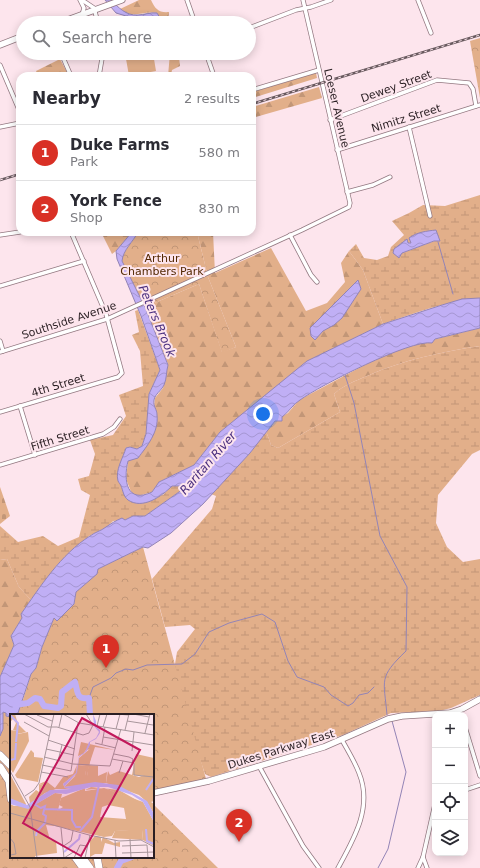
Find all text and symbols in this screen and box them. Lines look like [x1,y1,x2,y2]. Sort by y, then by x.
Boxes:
search box [16,16,256,60]
icon: search [30,27,52,49]
text: Search here [62,29,152,47]
street label: Loeser Avenue [321,67,352,149]
street label: Dewey Street [359,67,434,105]
text: Nearby [32,88,101,108]
text: 2 results [184,91,240,106]
street label: Nimitz Street [370,102,443,135]
text: Duke Farms [70,136,170,154]
text: 1 [40,145,50,160]
text: 580 m [198,145,240,160]
text: Park [70,154,98,169]
text: York Fence [70,192,162,210]
text: 2 [40,201,50,216]
text: 830 m [198,201,240,216]
text: Shop [70,210,103,225]
park label: Arthur Chambers Park [120,252,204,278]
water label: Peters Brook [136,283,179,360]
street label: Southside Avenue [20,299,118,342]
street label: 4th Street [30,371,87,400]
your location [253,404,273,424]
street label: Fifth Street [29,423,92,454]
water label: Raritan River [177,428,240,497]
pin: 1 [93,635,119,668]
map controls [432,712,468,856]
button: + [432,712,468,748]
inset map [10,714,154,858]
street label: Dukes Parkway East [226,727,337,772]
button: − [432,748,468,784]
button: locate [432,784,468,820]
pin: 2 [226,809,252,842]
button: layers [432,820,468,856]

